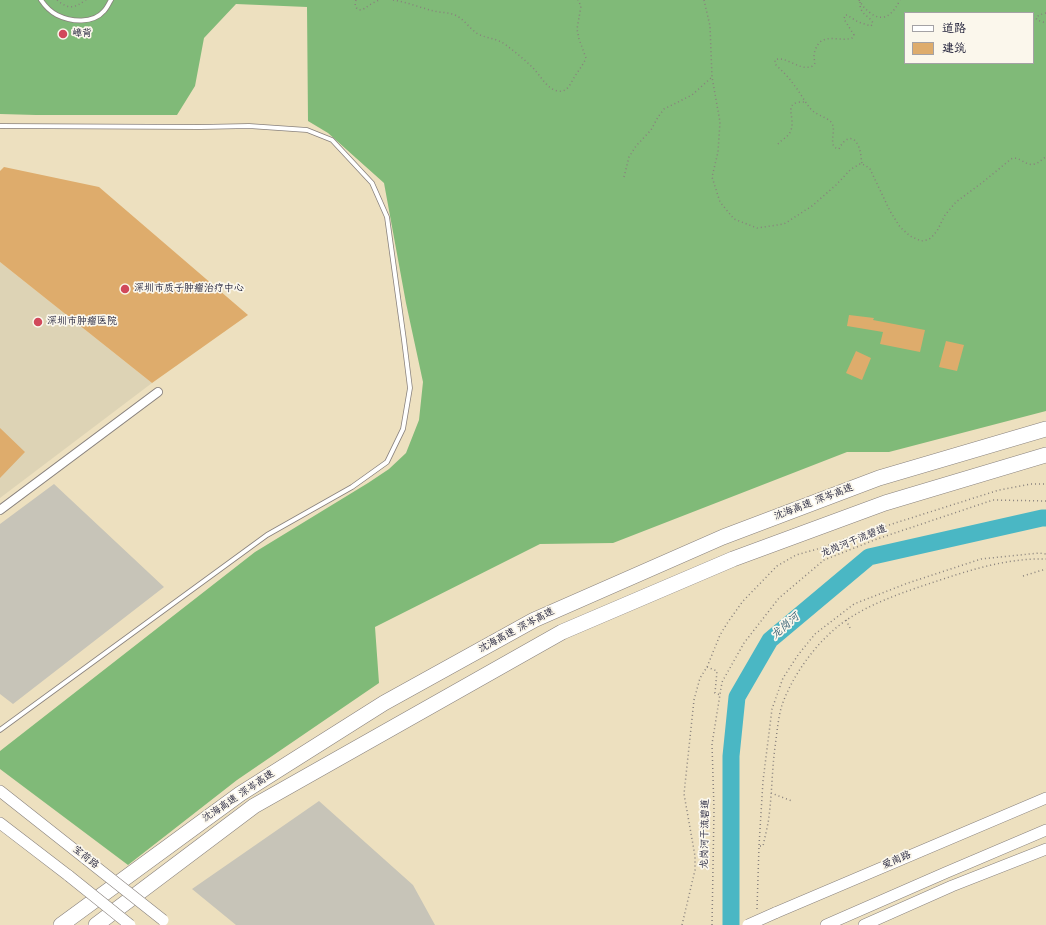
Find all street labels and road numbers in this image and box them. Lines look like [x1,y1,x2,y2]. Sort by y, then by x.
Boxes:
street label: 沈海高速 深岑高速 [773,482,855,524]
street label: 龙岗河干流碧道 [819,523,889,561]
street label: 沈海高速 深岑高速 [477,606,557,656]
street label: 沈海高速 深岑高速 [201,769,277,825]
street label: 龙岗河干流碧道 [699,799,713,869]
street label: 宝荷路 [69,844,101,872]
street label: 爱南路 [881,850,913,872]

